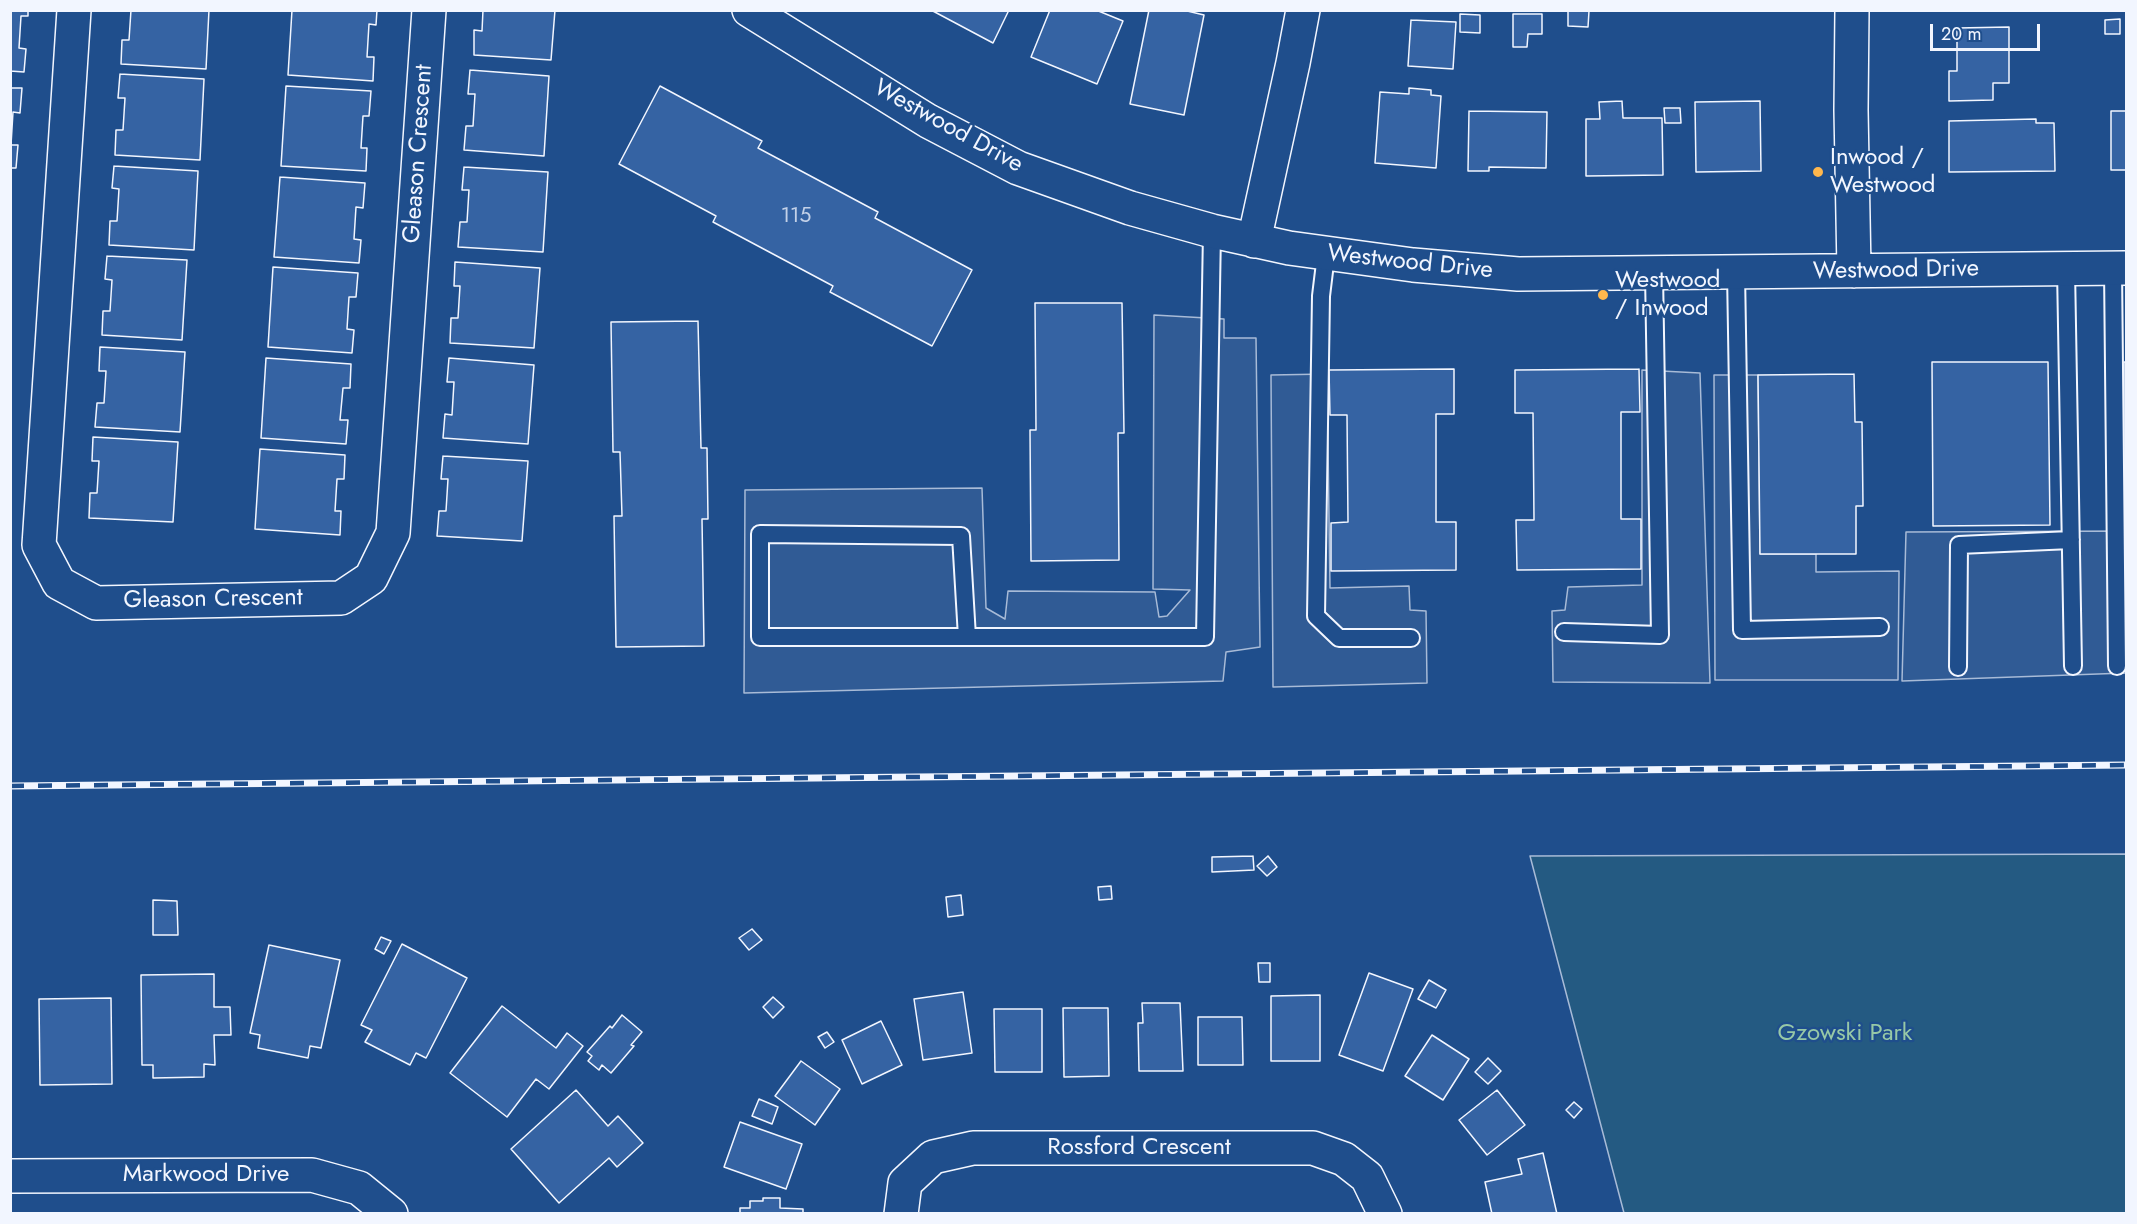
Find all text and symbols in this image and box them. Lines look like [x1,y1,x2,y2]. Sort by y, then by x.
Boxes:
scale bar [1933,12,2042,50]
text: 20 m [1941,21,1981,47]
street label: Gleason Crescent [398,64,440,244]
street label: Westwood Drive [868,74,1028,180]
place label: Inwood / Westwood [1830,144,1935,200]
marker: Inwood / Westwood [1811,165,1825,179]
house number: 115 [781,204,811,230]
street label: Westwood Drive [1326,240,1494,286]
street label: Westwood Drive [1813,255,1979,287]
place label: Westwood / Inwood [1615,267,1720,323]
marker: Westwood / Inwood [1596,288,1610,302]
street label: Gleason Crescent [123,584,303,616]
park label: Gzowski Park [1778,1020,1912,1048]
street label: Rossford Crescent [1047,1134,1231,1162]
street label: Markwood Drive [123,1161,289,1189]

